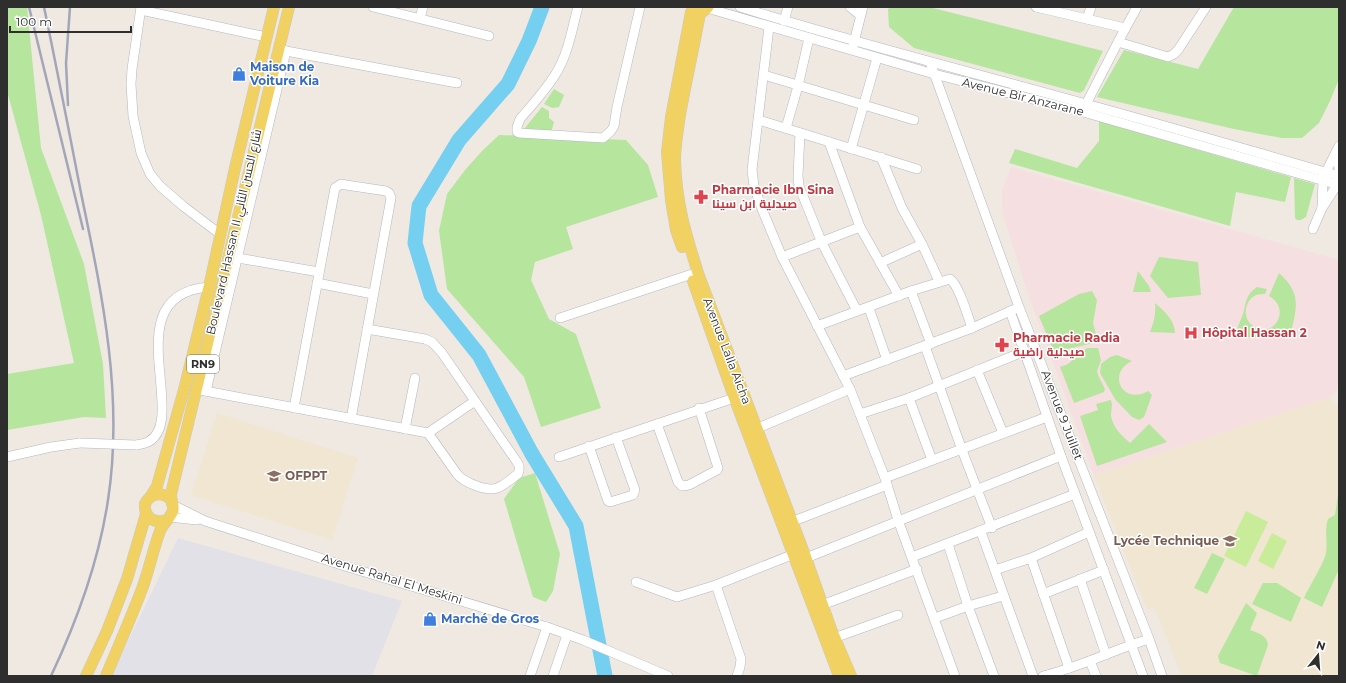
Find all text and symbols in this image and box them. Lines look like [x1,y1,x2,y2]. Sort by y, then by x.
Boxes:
scale bar [10,8,131,34]
text: 100 m [16,14,52,29]
place label: Maison de Voiture Kia [249,59,319,88]
shop icon: Maison de Voiture Kia [231,66,247,82]
street label: Avenue Bir Anzarane [960,74,1086,119]
street label: Boulevard Hassan II شارع الحسن الثاني [202,127,267,337]
place label: Pharmacie Ibn Sina صيدلية ابن سينا [712,182,834,212]
pharmacy icon: Pharmacie Ibn Sina صيدلية ابن سينا [693,189,709,205]
street label: Avenue Lalla Aicha [700,295,755,406]
hospital icon: Hôpital Hassan 2 [1183,325,1199,341]
place label: Hôpital Hassan 2 [1202,325,1307,340]
place label: Pharmacie Radia صيدلية راضية [1013,330,1120,360]
pharmacy icon: Pharmacie Radia صيدلية راضية [994,337,1010,353]
road number: RN9 [187,355,219,373]
street label: Avenue 9 Juillet [1038,368,1086,462]
school or university icon: OFPPT [266,468,282,484]
place label: OFPPT [285,468,328,483]
place label: Lycée Technique [1114,533,1219,548]
school or university icon: Lycée Technique [1222,533,1238,549]
street label: Avenue Rahal El Meskini [320,550,464,607]
shop icon: Marché de Gros [422,611,438,627]
place label: Marché de Gros [441,611,540,626]
north arrow [1298,635,1338,675]
text: N [1315,637,1327,653]

